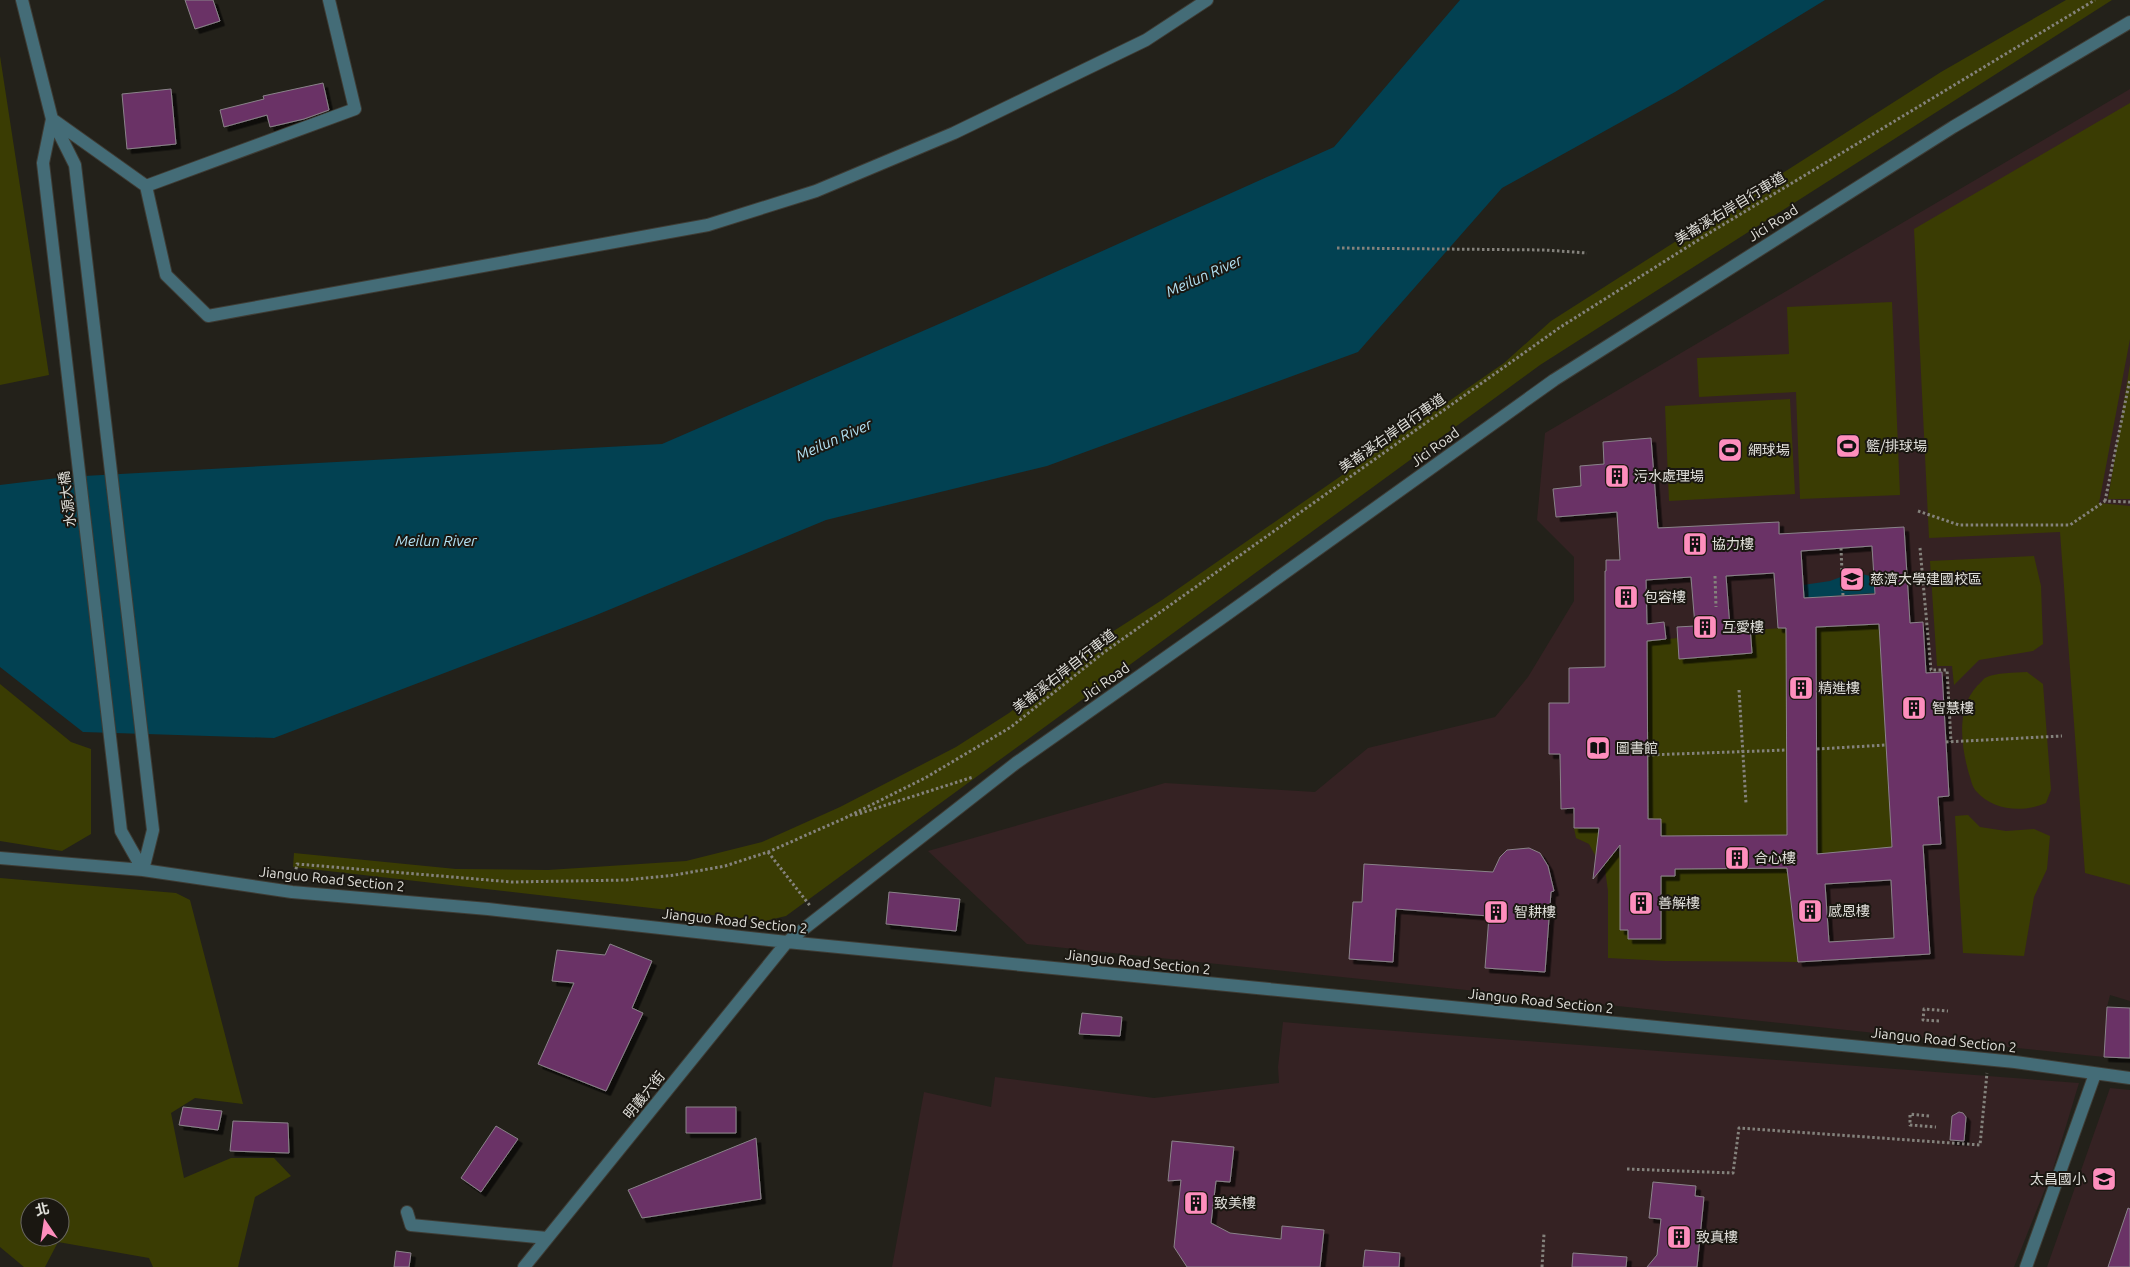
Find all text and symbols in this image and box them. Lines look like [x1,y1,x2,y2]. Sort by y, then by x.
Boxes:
street label: 美崙溪右岸自行車道 [1672,169,1788,247]
street label: Jici Road [1745,201,1801,245]
water label: Meilun River [1163,251,1246,300]
street label: 美崙溪右岸自行車道 [1336,390,1448,476]
water label: Meilun River [793,415,876,464]
street label: Jici Road [1408,424,1462,470]
sports icon: 籃/排球場 [1835,433,1861,459]
sports icon: 網球場 [1717,437,1743,463]
place label: 籃/排球場 [1866,438,1927,454]
place label: 網球場 [1748,442,1790,458]
building icon: 污水處理場 [1604,463,1630,489]
place label: 污水處理場 [1634,468,1704,484]
street label: 水源大橋 [56,470,78,528]
building icon: 協力樓 [1682,531,1708,557]
water label: Meilun River [395,532,478,549]
place label: 協力樓 [1712,536,1754,552]
school or university icon: 慈濟大學建國校區 [1839,566,1865,592]
place label: 慈濟大學建國校區 [1870,571,1982,587]
building icon: 包容樓 [1613,584,1639,610]
place label: 包容樓 [1644,589,1686,605]
building icon: 互愛樓 [1692,614,1718,640]
place label: 互愛樓 [1722,619,1764,635]
street label: 美崙溪右岸自行車道 [1009,626,1119,716]
street label: Jici Road [1078,659,1132,705]
building icon: 精進樓 [1788,675,1814,701]
place label: 精進樓 [1818,680,1860,696]
building icon: 智慧樓 [1901,695,1927,721]
place label: 智慧樓 [1932,700,1974,716]
library icon: 圖書館 [1585,735,1611,761]
place label: 圖書館 [1616,740,1658,756]
building icon: 合心樓 [1724,845,1750,871]
place label: 合心樓 [1754,850,1796,866]
street label: Jianguo Road Section 2 [258,863,406,895]
building icon: 善解樓 [1628,890,1654,916]
place label: 善解樓 [1658,895,1700,911]
building icon: 感恩樓 [1797,898,1823,924]
building icon: 智耕樓 [1483,899,1509,925]
place label: 感恩樓 [1828,903,1870,919]
place label: 智耕樓 [1514,904,1556,920]
street label: Jianguo Road Section 2 [661,905,809,937]
street label: Jianguo Road Section 2 [1064,946,1212,978]
street label: Jianguo Road Section 2 [1467,985,1615,1017]
street label: Jianguo Road Section 2 [1870,1024,2018,1056]
street label: 明義六街 [620,1068,668,1122]
school or university icon: 太昌國小 [2091,1166,2117,1192]
place label: 太昌國小 [2030,1171,2086,1187]
building icon: 致美樓 [1183,1190,1209,1216]
place label: 致美樓 [1214,1195,1256,1211]
north arrow [20,1197,70,1247]
text: 北 [33,1200,51,1219]
building icon: 致真樓 [1666,1224,1692,1250]
place label: 致真樓 [1696,1229,1738,1245]

